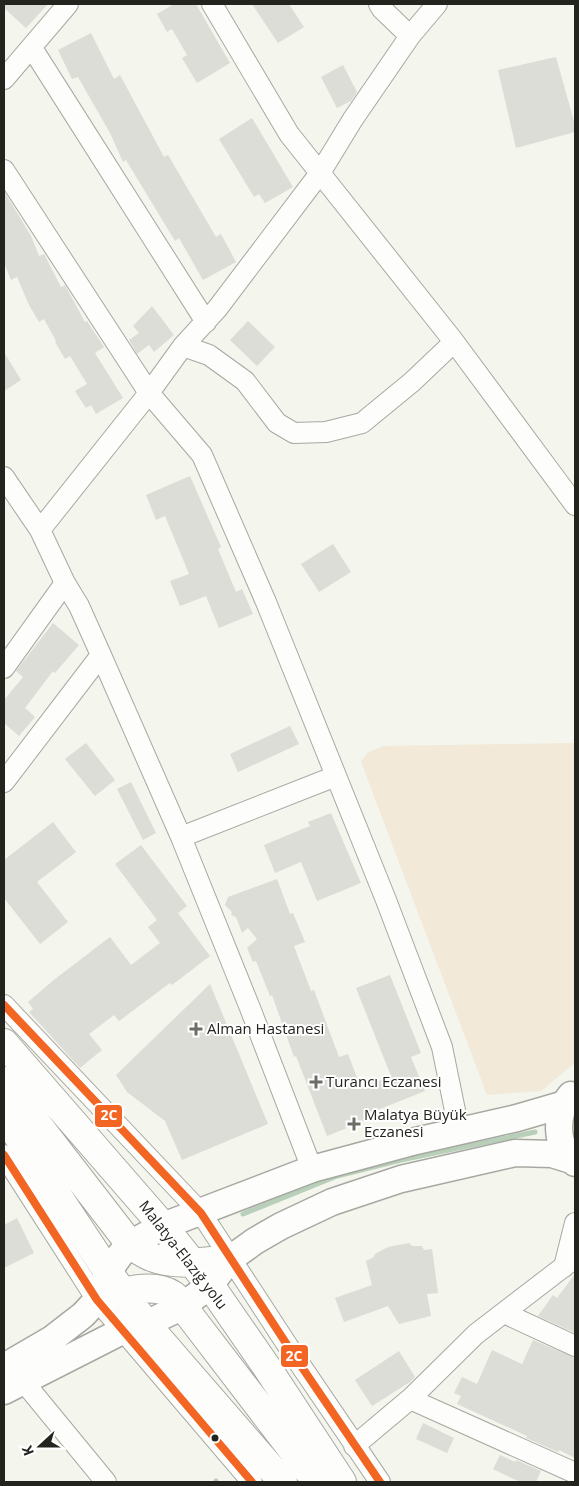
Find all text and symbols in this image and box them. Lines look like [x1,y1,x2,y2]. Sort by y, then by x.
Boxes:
place label: Alman Hastanesi [207,1018,324,1038]
marker: Alman Hastanesi [189,1022,203,1036]
place label: Turancı Eczanesi [326,1071,441,1091]
marker: Turancı Eczanesi [310,1076,322,1088]
line badge: 2C [94,1104,123,1128]
place label: Malatya Büyük Eczanesi [364,1104,467,1141]
text: 2C [101,1105,118,1124]
marker: Malatya Büyük Eczanesi [348,1118,360,1130]
street label: Malatya-Elazığ yolu [135,1196,233,1313]
line badge: 2C [280,1344,309,1368]
text: 2C [286,1346,303,1365]
north arrow [15,1421,65,1471]
unlabelled marker [210,1433,220,1443]
text: K [17,1442,38,1459]

